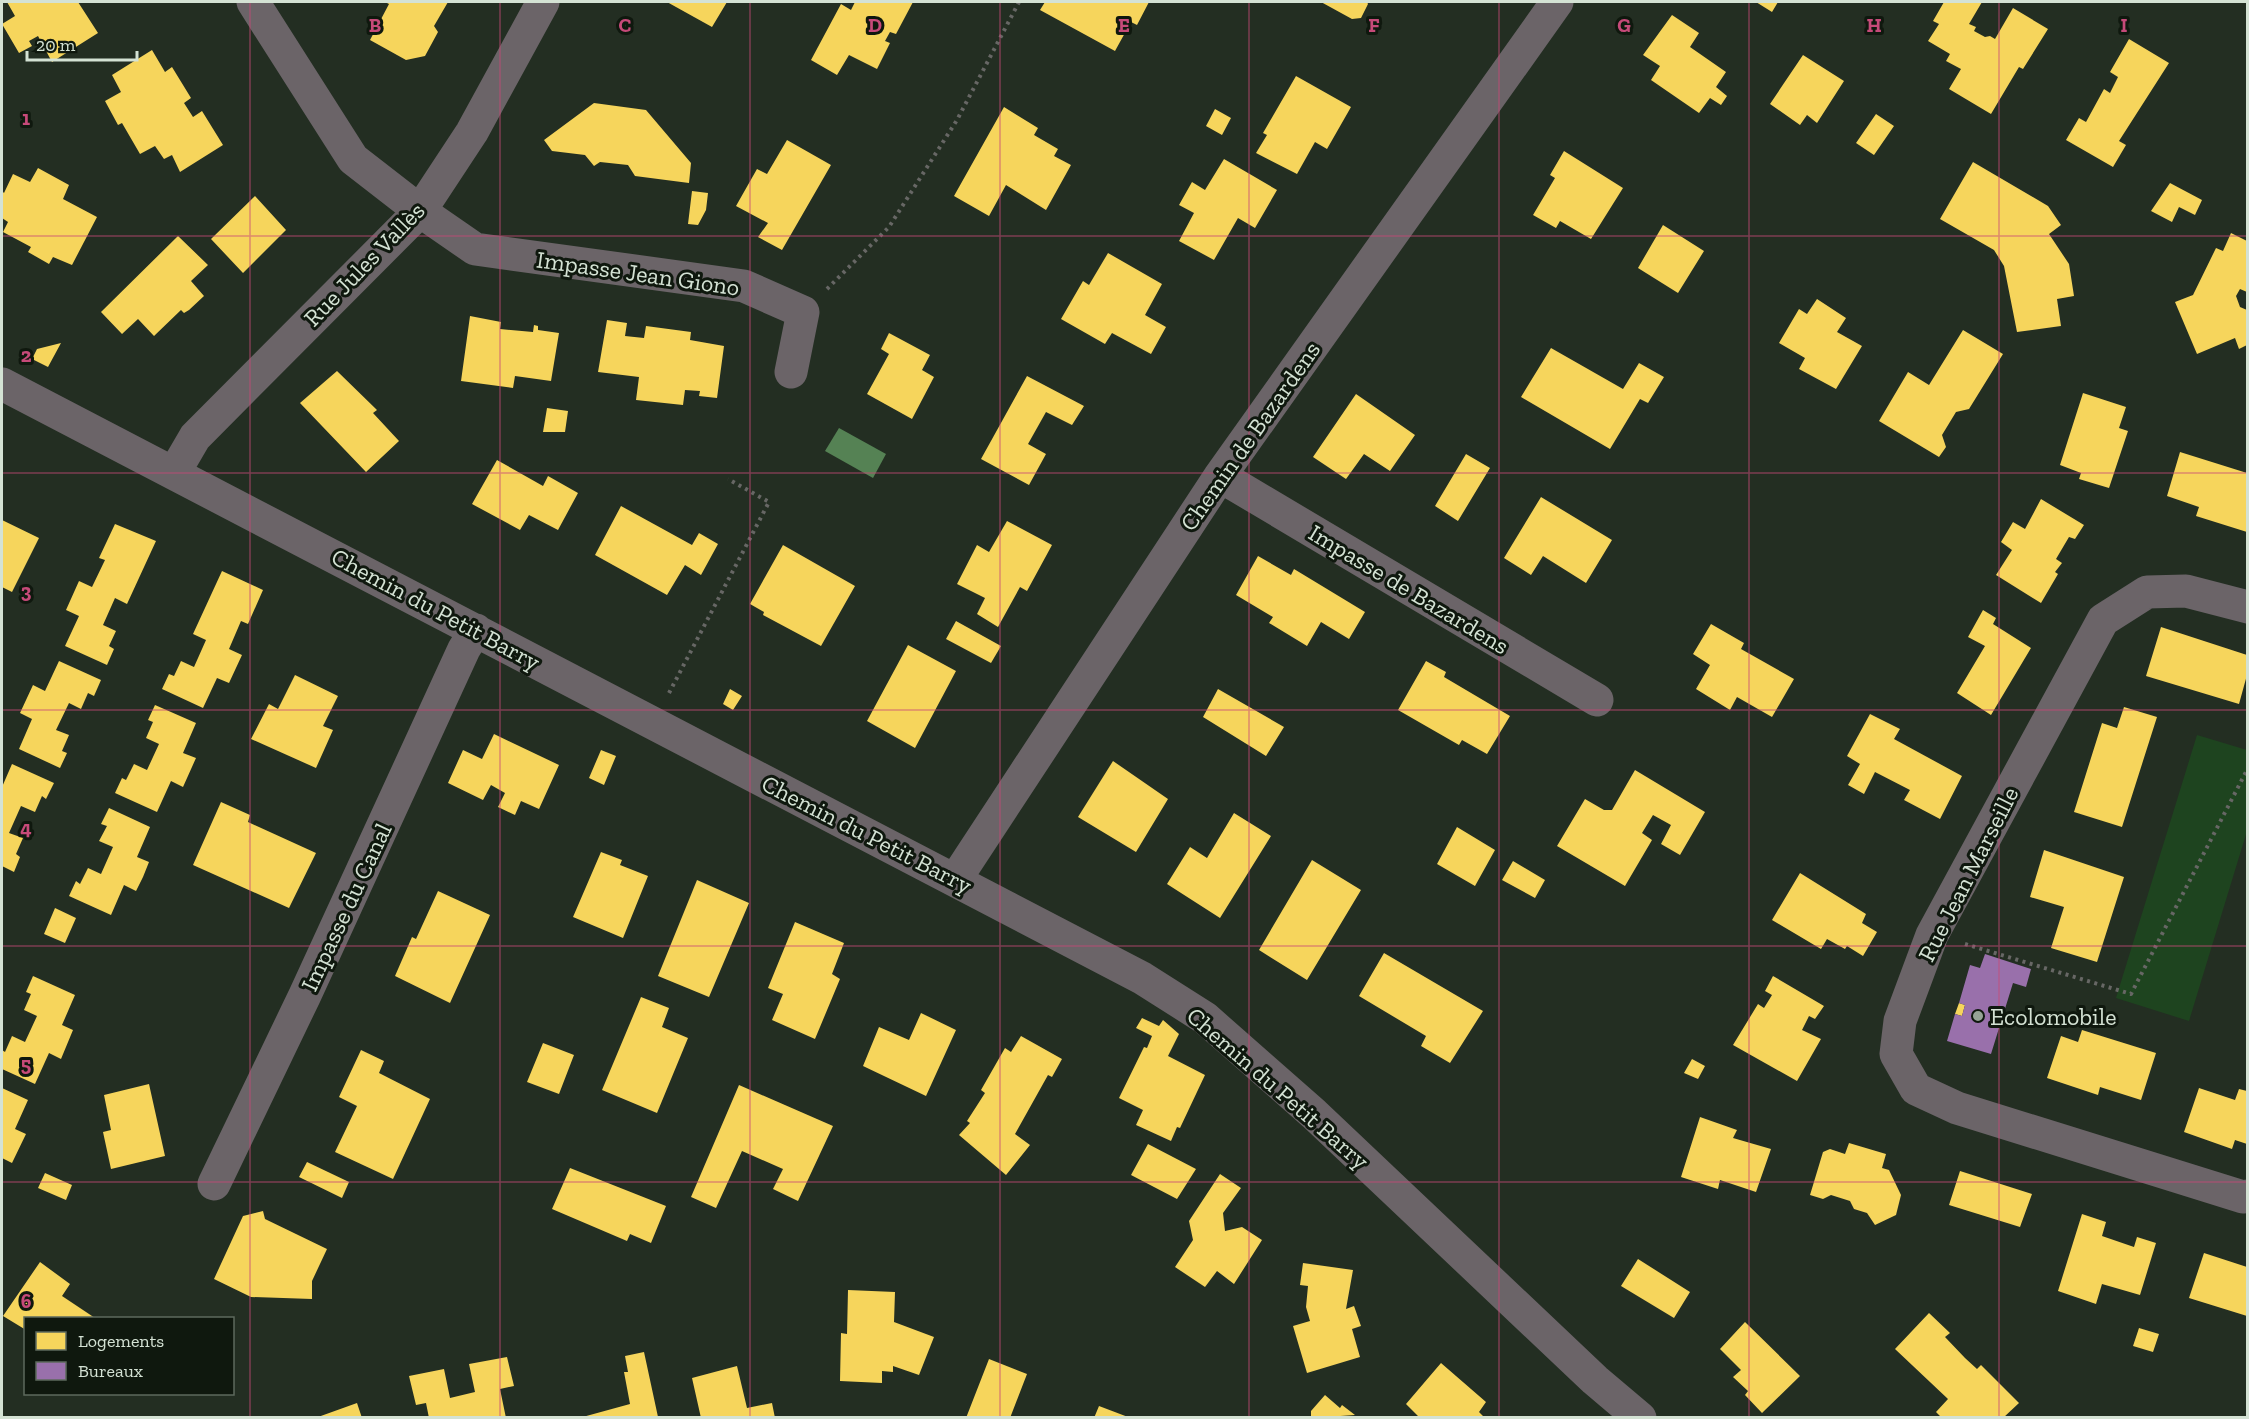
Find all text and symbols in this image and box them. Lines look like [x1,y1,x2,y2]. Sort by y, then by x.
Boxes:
text: B [369,13,381,37]
text: C [619,13,632,37]
text: D [868,13,882,37]
text: E [1118,13,1130,37]
text: F [1368,13,1380,37]
text: G [1617,13,1631,37]
text: H [1866,13,1882,37]
text: I [2120,13,2128,37]
scale bar [27,24,136,62]
text: 20 m [36,34,76,56]
text: 1 [22,106,30,130]
street label: Rue Jules Vallès [297,196,431,332]
street label: Impasse Jean Giono [535,244,741,302]
street label: Chemin de Bazardens [1174,336,1326,536]
text: 2 [21,343,32,367]
street label: Impasse de Bazardens [1304,518,1514,660]
street label: Chemin du Petit Barry [327,542,546,677]
text: 3 [21,579,32,603]
street label: Chemin du Petit Barry [757,768,978,900]
street label: Rue Jean Marseille [1911,782,2025,966]
text: 4 [20,816,32,840]
street label: Impasse du Canal [294,818,398,996]
street label: Chemin du Petit Barry [1181,1001,1376,1176]
place label: Ecolomobile [1990,1002,2116,1031]
marker: Ecolomobile [1971,1009,1985,1023]
text: 5 [21,1052,31,1076]
text: 6 [21,1289,32,1313]
legend [24,1317,234,1395]
text: Logements [78,1330,164,1352]
text: Bureaux [78,1360,143,1382]

